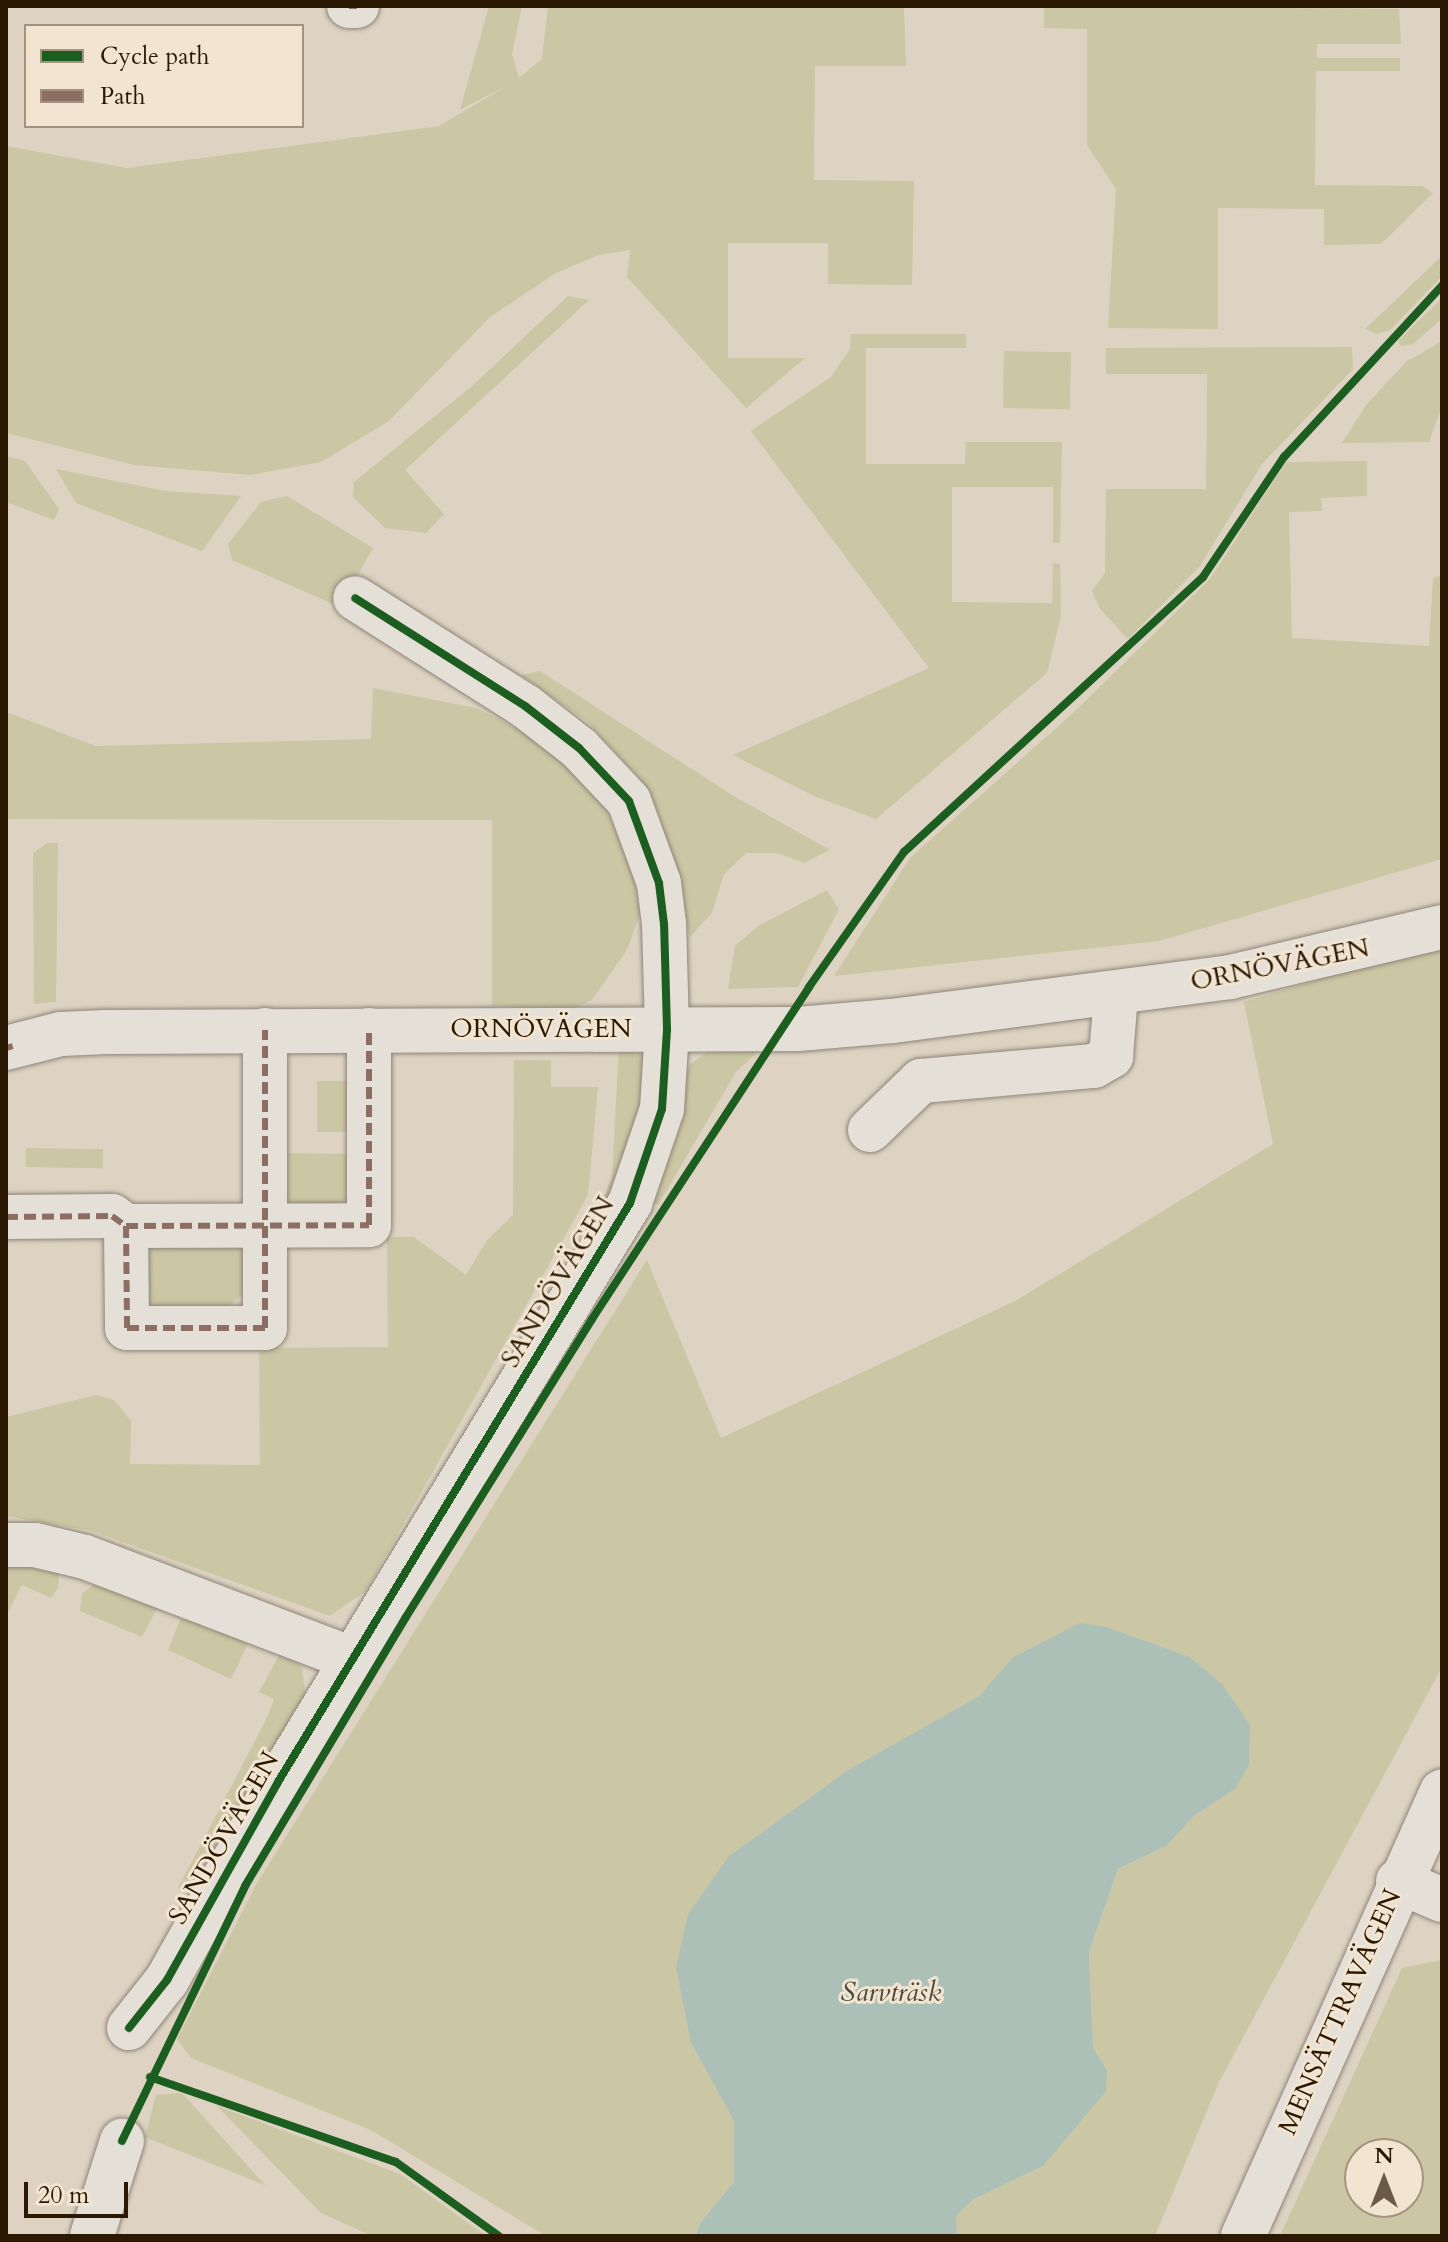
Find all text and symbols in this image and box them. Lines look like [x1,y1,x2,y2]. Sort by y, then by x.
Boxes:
legend [24,24,304,128]
text: Cycle path [100,40,209,73]
text: Path [100,80,145,113]
street label: ORNÖVÄGEN [1188,932,1372,998]
street label: ORNÖVÄGEN [450,1013,632,1045]
street label: SANDÖVÄGEN [495,1191,621,1373]
street label: SANDÖVÄGEN [162,1746,286,1930]
street label: MENSÄTTRAVÄGEN [1272,1884,1408,2140]
water label: Sarvträsk [841,1975,941,2009]
north arrow [1344,2138,1424,2218]
text: N [1374,2141,1394,2171]
scale bar [28,2166,132,2216]
text: 20 m [38,2179,89,2212]

